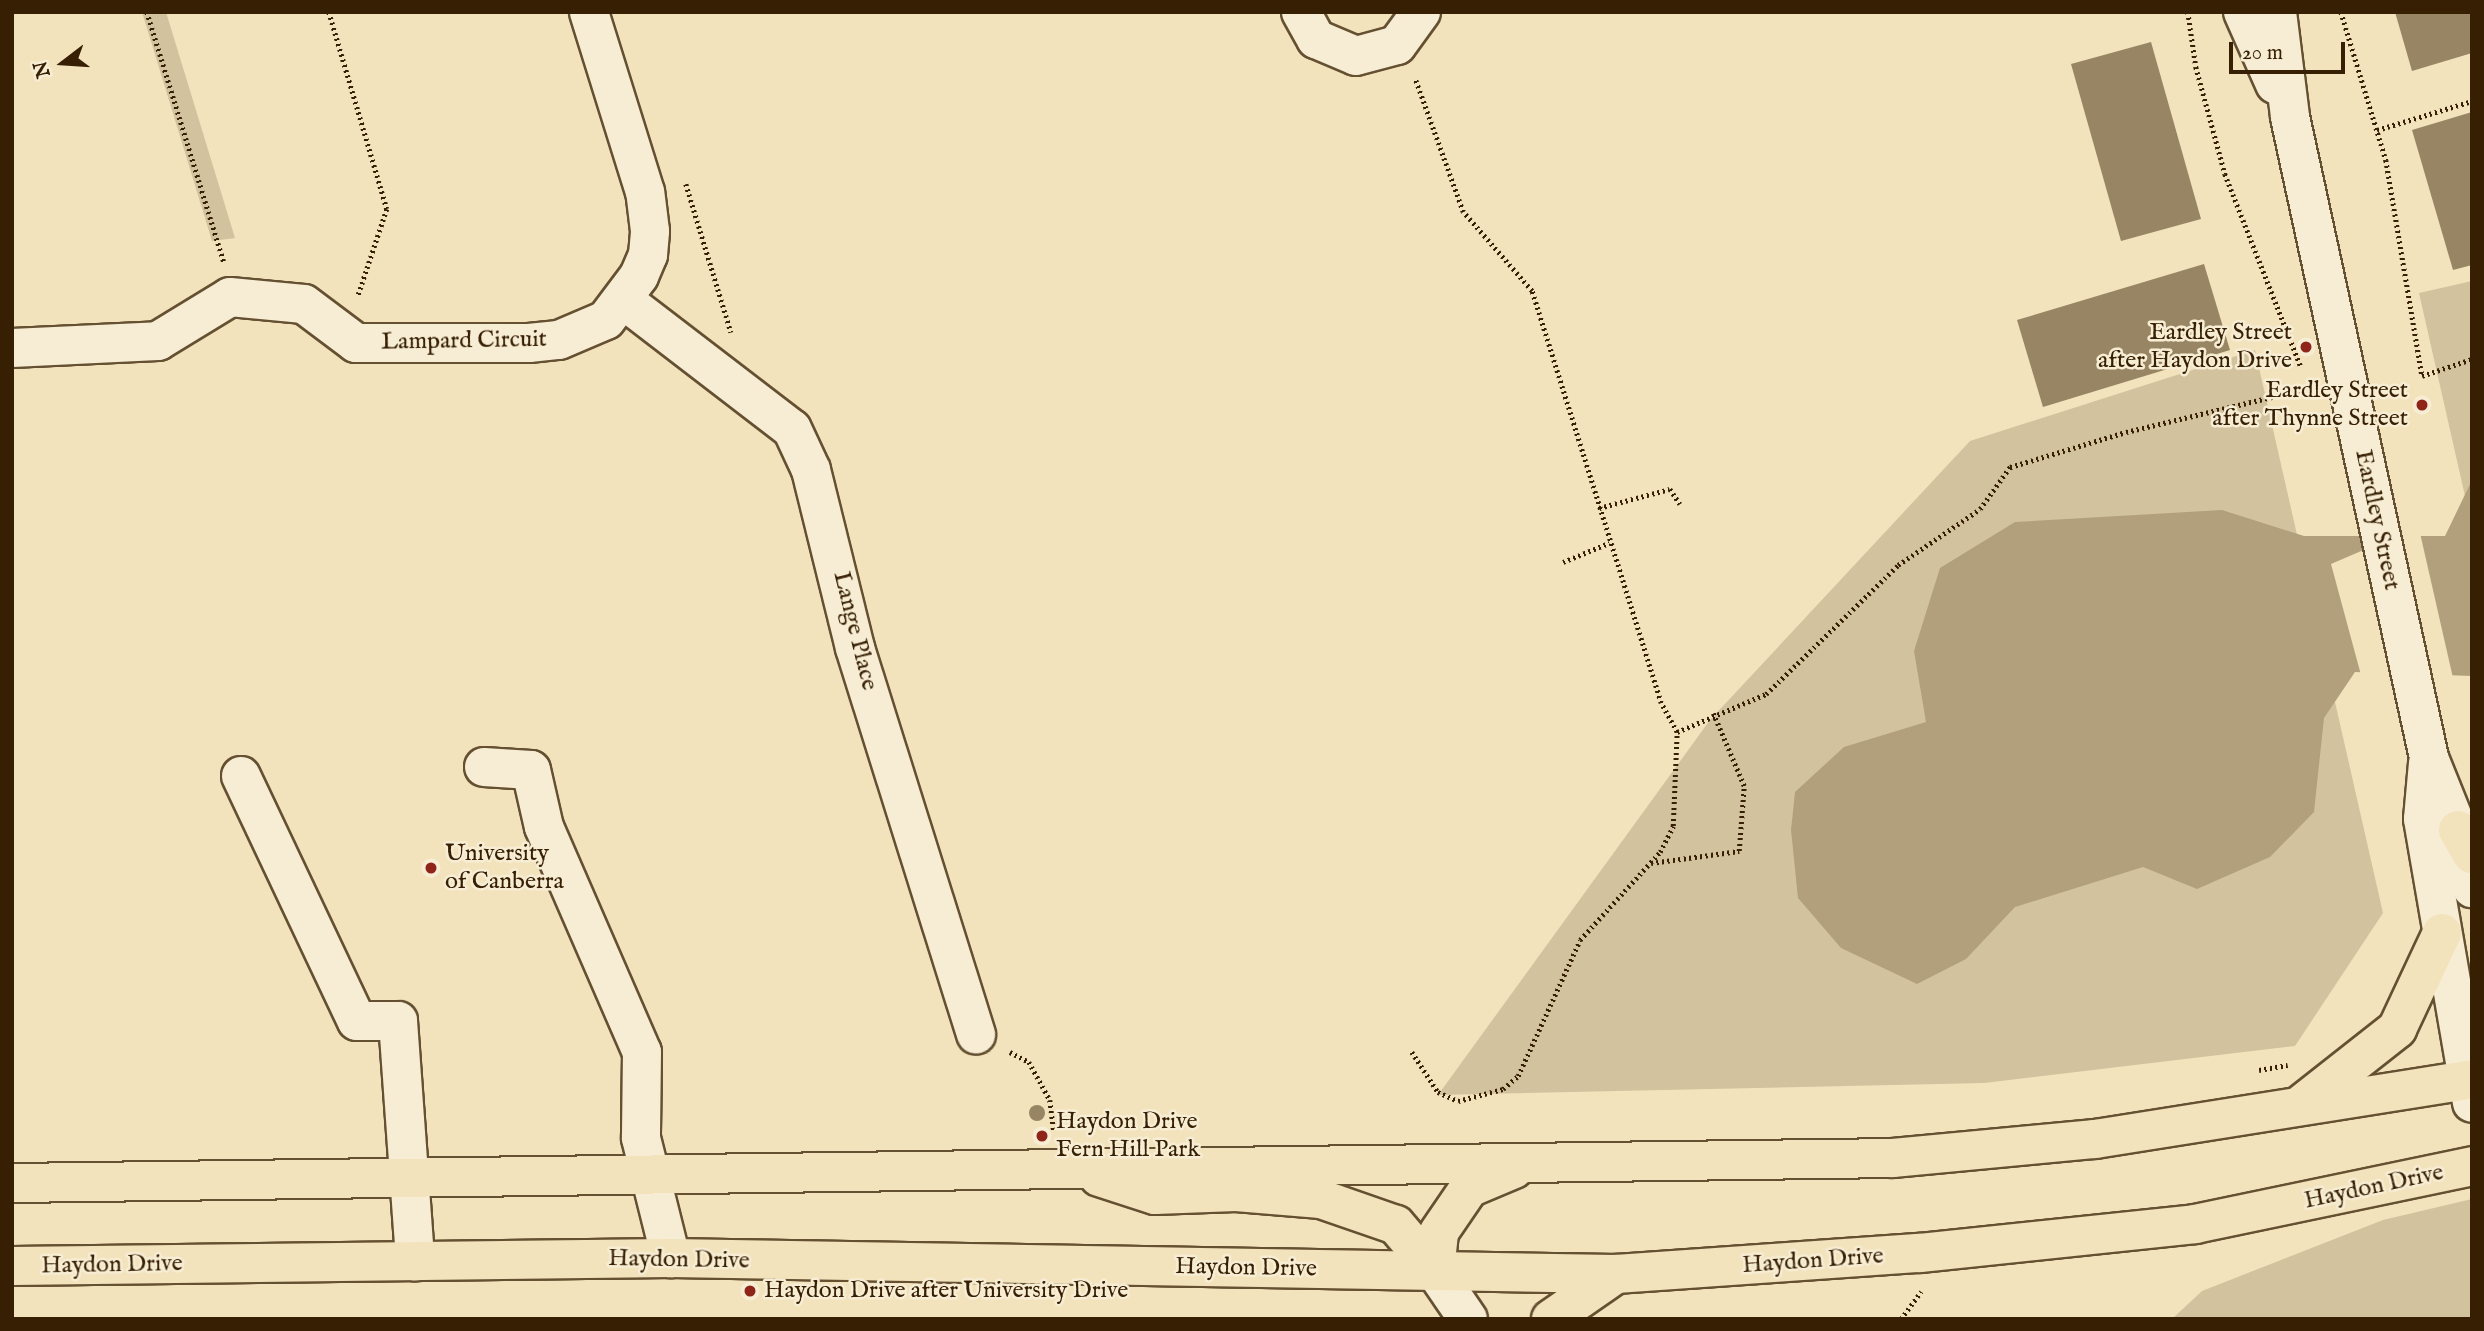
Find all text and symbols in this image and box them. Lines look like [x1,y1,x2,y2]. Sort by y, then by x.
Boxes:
north arrow [28,28,98,98]
scale bar [2232,28,2348,72]
text: 20 m [2242,40,2283,67]
text: N [29,58,57,81]
place label: Eardley Street after Haydon Drive [2098,319,2292,375]
street label: Lampard Circuit [381,325,547,357]
marker: Eardley Street after Haydon Drive [2298,339,2314,355]
place label: Eardley Street after Thynne Street [2212,377,2408,433]
marker: Eardley Street after Thynne Street [2414,397,2430,413]
street label: Eardley Street [2348,447,2406,593]
street label: Lange Place [826,569,884,693]
place label: University of Canberra [445,840,564,896]
marker: University of Canberra [423,860,439,876]
place label: Haydon Drive Fern Hill Park [1056,1108,1200,1164]
marker: Haydon Drive Fern Hill Park [1034,1128,1050,1144]
street label: Haydon Drive [2302,1158,2446,1216]
street label: Haydon Drive [1741,1242,1885,1280]
street label: Haydon Drive [608,1244,750,1276]
street label: Haydon Drive [41,1249,183,1281]
street label: Haydon Drive [1175,1252,1317,1284]
place label: Haydon Drive after University Drive [764,1277,1128,1305]
marker: Haydon Drive after University Drive [742,1283,758,1299]

